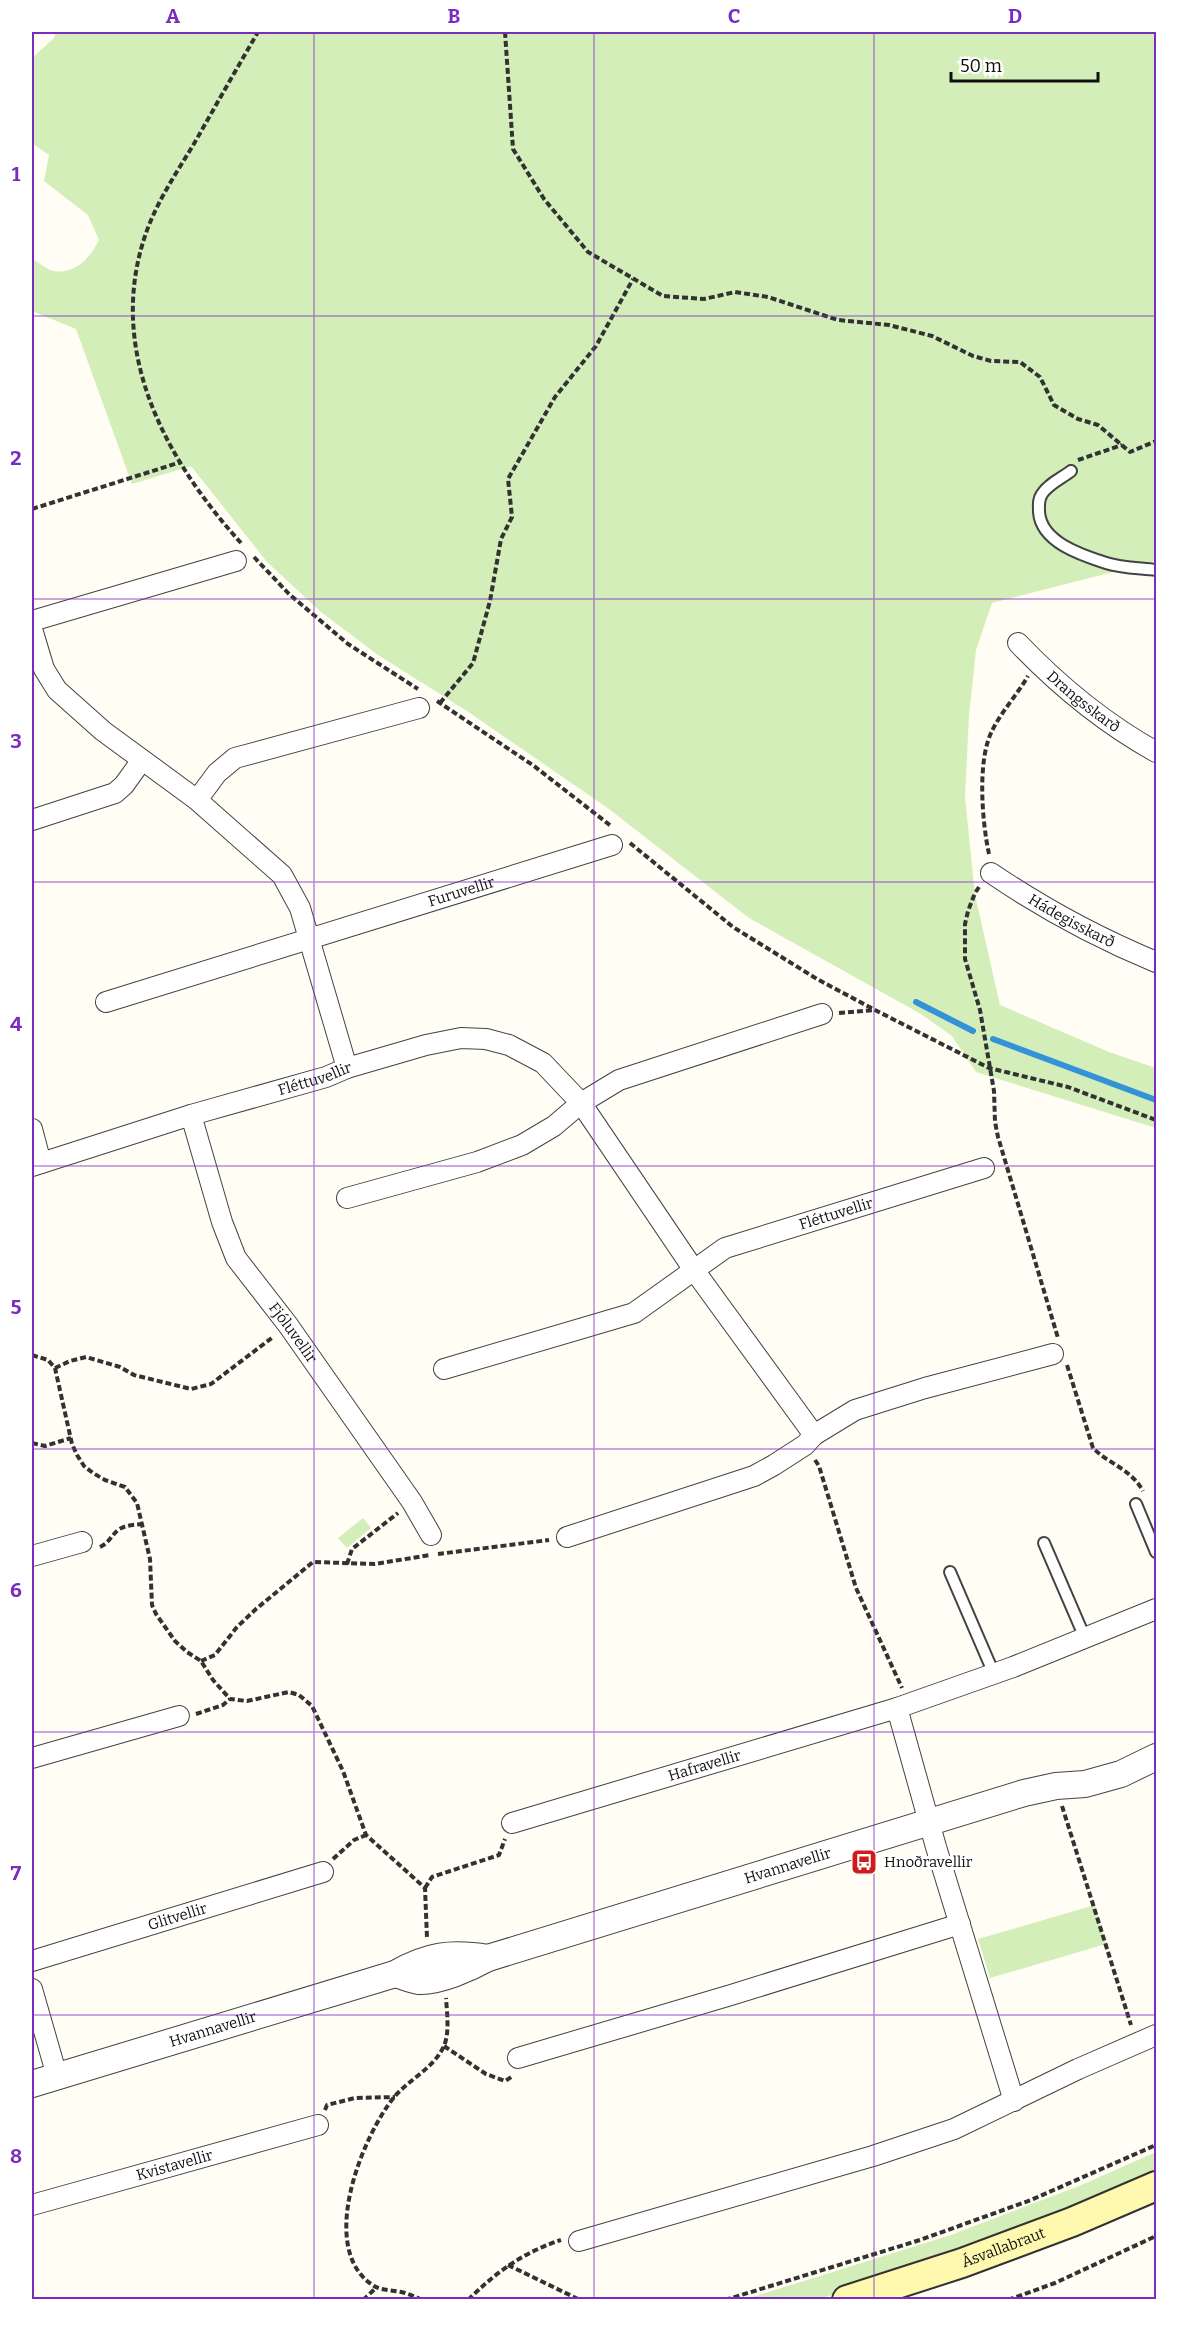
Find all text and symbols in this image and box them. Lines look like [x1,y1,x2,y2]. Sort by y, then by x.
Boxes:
text: A [166,4,181,28]
text: B [448,4,461,28]
text: C [728,4,740,28]
text: D [1008,4,1022,28]
scale bar [951,45,1098,83]
text: 50 m [960,55,1002,77]
text: 1 [12,162,21,186]
text: 2 [10,446,22,470]
street label: Drangsskarð [1043,667,1123,736]
text: 3 [10,729,22,753]
street label: Furuvellir [426,873,497,911]
street label: Hádegisskarð [1025,890,1118,951]
text: 4 [10,1012,22,1036]
street label: Fléttuvellir [276,1058,354,1099]
street label: Fléttuvellir [797,1194,875,1234]
text: 5 [11,1295,22,1319]
street label: Fjóluvellir [265,1299,321,1367]
text: 6 [10,1578,22,1602]
street label: Hafravellir [666,1746,743,1785]
street label: Hvannavellir [742,1844,834,1888]
bus stop icon: Hnoðravellir [849,1847,879,1877]
place label: Hnoðravellir [884,1853,973,1871]
text: 7 [11,1861,22,1885]
street label: Glitvellir [146,1899,209,1934]
street label: Hvannavellir [167,2007,259,2051]
text: 8 [10,2144,22,2168]
street label: Kvistavellir [134,2146,215,2184]
street label: Ásvallabraut [959,2224,1048,2271]

